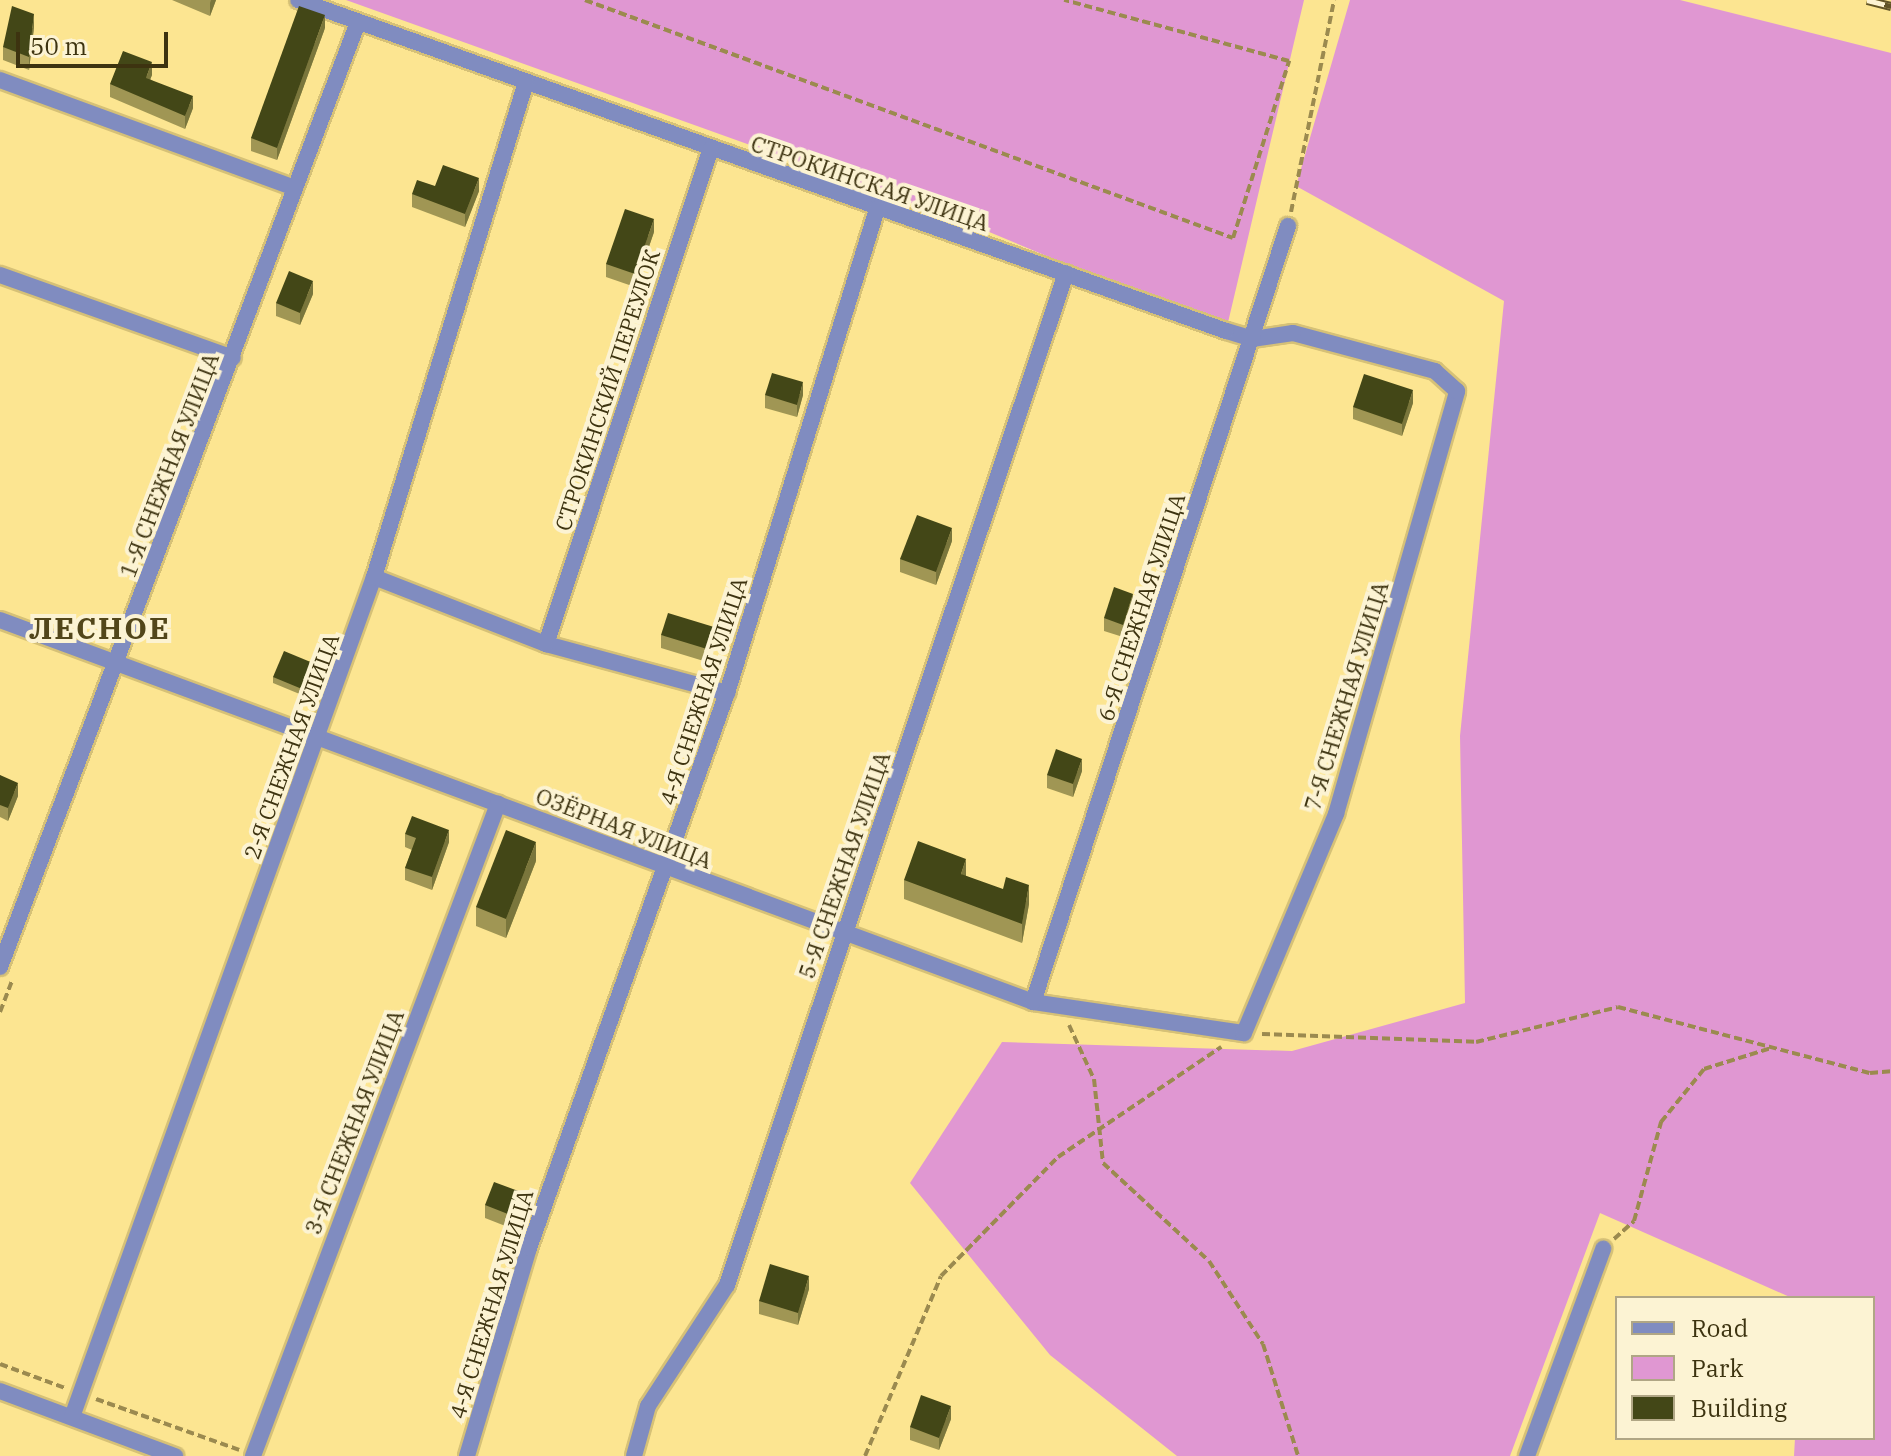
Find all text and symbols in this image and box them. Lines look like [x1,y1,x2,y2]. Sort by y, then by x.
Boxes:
scale bar [20,16,172,66]
text: 50 m [30,30,87,62]
street label: СТРОКИНСКАЯ УЛИЦА [748,130,992,236]
street label: СТРОКИНСКИЙ ПЕРЕУЛОК [549,246,665,534]
street label: 1-Я СНЕЖНАЯ УЛИЦА [114,349,224,581]
street label: 6-Я СНЕЖНАЯ УЛИЦА [1092,490,1190,724]
street label: 4-Я СНЕЖНАЯ УЛИЦА [654,574,752,808]
street label: 7-Я СНЕЖНАЯ УЛИЦА [1299,578,1393,814]
district label: ЛЕСНОЕ [29,610,171,646]
street label: 2-Я СНЕЖНАЯ УЛИЦА [238,630,344,862]
street label: 5-Я СНЕЖНАЯ УЛИЦА [793,748,895,982]
street label: ОЗЁРНАЯ УЛИЦА [532,782,716,874]
street label: 3-Я СНЕЖНАЯ УЛИЦА [299,1006,409,1238]
street label: 4-Я СНЕЖНАЯ УЛИЦА [444,1186,538,1422]
legend [1615,1296,1875,1440]
text: Road [1691,1312,1748,1344]
text: Park [1691,1352,1743,1384]
text: Building [1691,1392,1787,1424]

